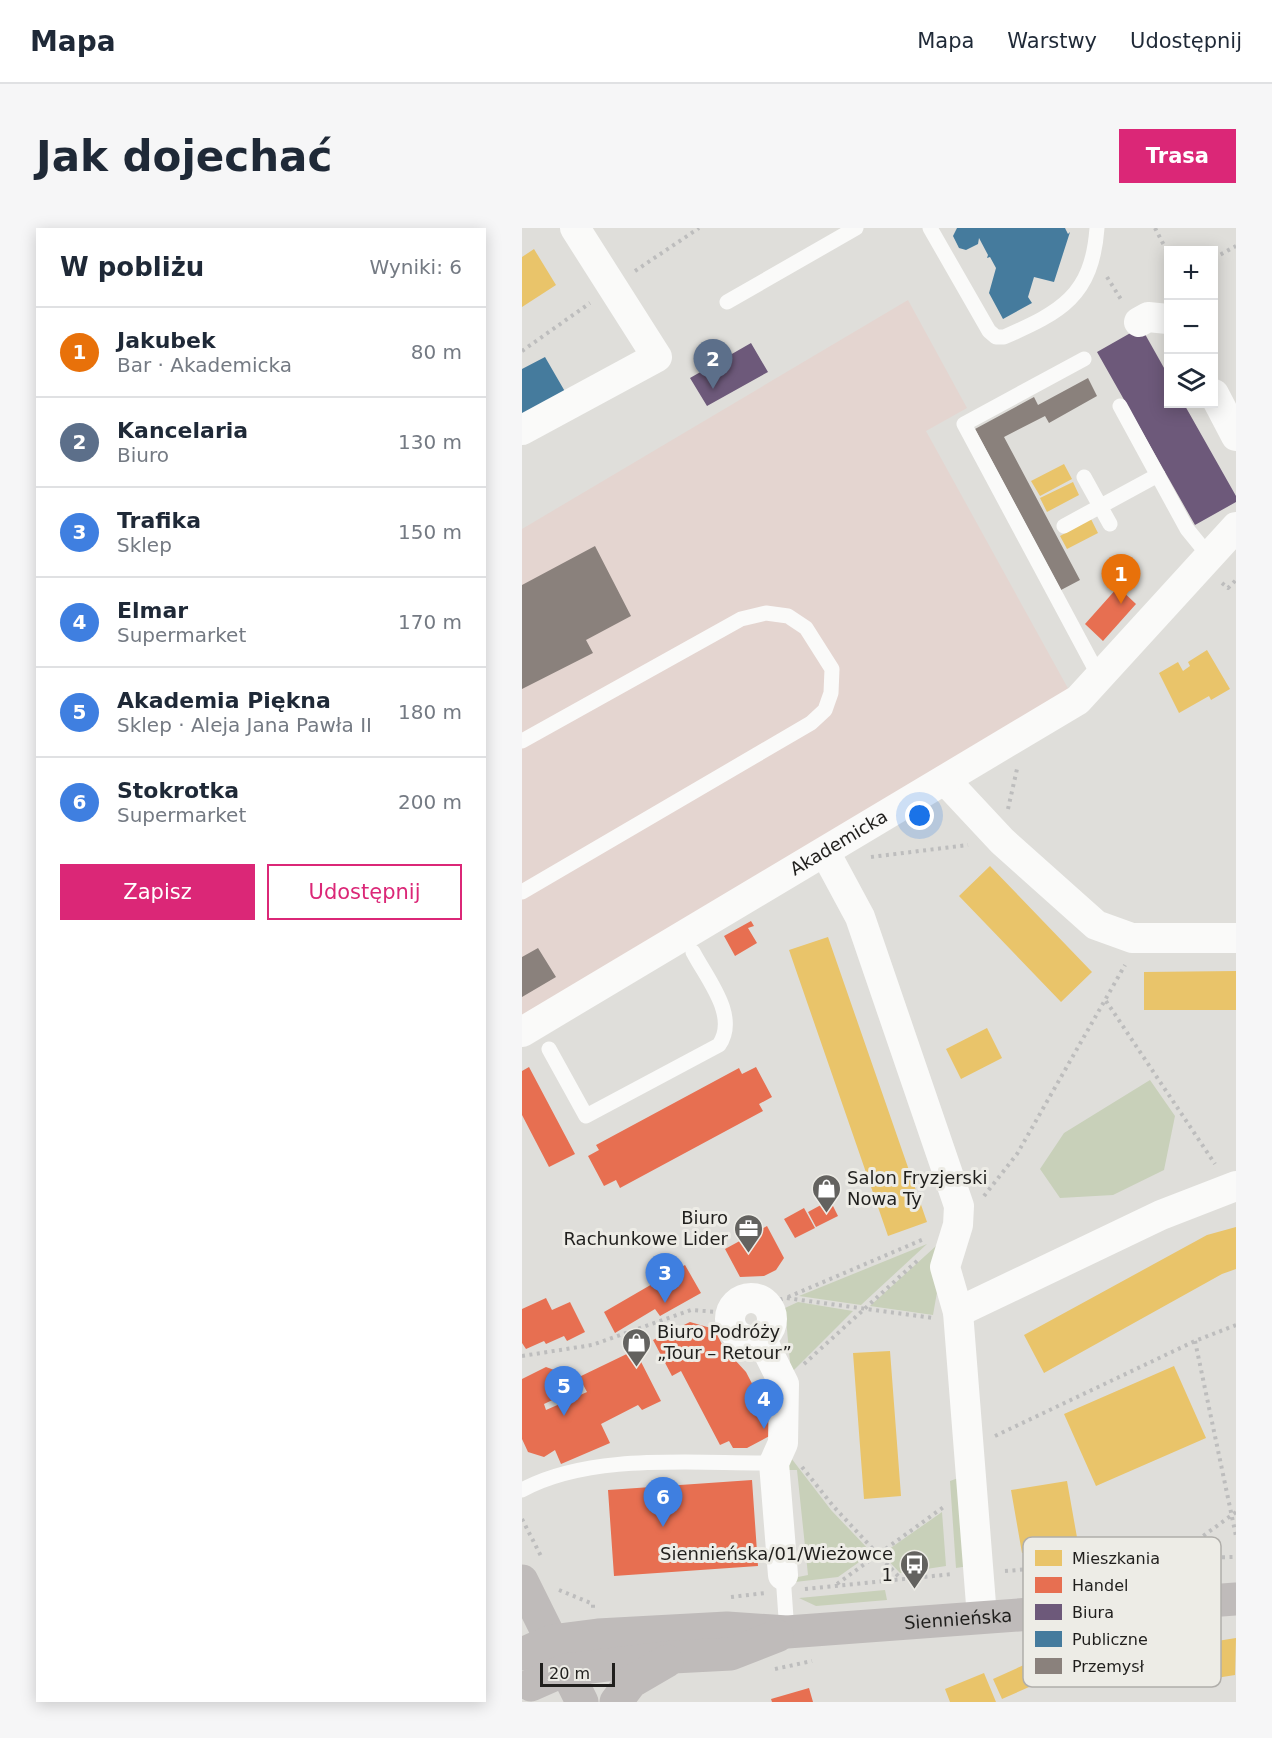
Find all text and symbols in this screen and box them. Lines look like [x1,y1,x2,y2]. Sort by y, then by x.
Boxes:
text: Mapa [30,25,116,58]
text: Mapa [917,29,974,53]
text: Warstwy [1007,29,1097,53]
text: Udostępnij [1130,29,1242,53]
button: Trasa [1119,129,1236,183]
text: Jak dojechać [36,132,332,181]
map controls [1164,246,1218,408]
button: + [1164,246,1218,300]
text: W pobliżu [60,252,204,282]
text: Wyniki: 6 [370,255,462,279]
button: − [1164,300,1218,354]
text: Jakubek [117,328,216,353]
text: 1 [73,340,86,364]
text: 80 m [411,340,462,364]
pin: 2 [694,340,732,389]
text: Bar · Akademicka [117,353,292,377]
button: layers [1164,354,1218,408]
text: Kancelaria [117,418,248,443]
text: 2 [73,430,86,454]
text: 130 m [398,430,462,454]
text: Biuro [117,443,169,467]
text: Trafika [117,508,201,533]
text: 3 [73,520,86,544]
text: 150 m [398,520,462,544]
text: Sklep [117,533,172,557]
pin: 1 [1102,554,1140,604]
text: Elmar [117,598,188,623]
text: 4 [73,610,86,634]
text: 170 m [398,610,462,634]
text: Supermarket [117,623,246,647]
text: Akademia Piękna [117,688,331,713]
text: 5 [73,700,86,724]
text: 180 m [398,700,462,724]
text: Sklep · Aleja Jana Pawła II [117,713,372,737]
text: Stokrotka [117,778,239,803]
text: 6 [73,790,86,814]
text: 200 m [398,790,462,814]
your location [905,801,934,830]
text: Supermarket [117,803,246,827]
street label: Akademicka [786,805,891,880]
button: Zapisz [60,864,255,920]
button: Udostępnij [267,864,462,920]
place label: Salon Fryzjerski Nowa Ty [847,1167,987,1209]
shop icon: Salon Fryzjerski Nowa Ty [810,1172,842,1214]
place label: Biuro Rachunkowe Lider [563,1207,729,1249]
office icon: Biuro Rachunkowe Lider [733,1212,765,1254]
pin: 3 [646,1254,684,1303]
place label: Biuro Podróży „Tour – Retour” [657,1321,792,1363]
shop icon: Biuro Podróży „Tour – Retour” [620,1326,652,1368]
pin: 5 [544,1366,584,1416]
pin: 4 [744,1380,784,1429]
pin: 6 [644,1478,682,1527]
legend [1023,1537,1221,1687]
place label: Siennieńska/01/Wieżowce 1 [660,1543,893,1585]
bus stop icon: Siennieńska/01/Wieżowce 1 [898,1548,930,1590]
text: Mieszkania [1072,1549,1160,1568]
text: Handel [1072,1576,1128,1595]
text: Biura [1072,1603,1114,1622]
street label: Siennieńska [903,1604,1013,1633]
text: Publiczne [1072,1630,1148,1649]
text: Przemysł [1072,1657,1145,1676]
scale bar [540,1660,615,1688]
text: 20 m [549,1664,590,1683]

